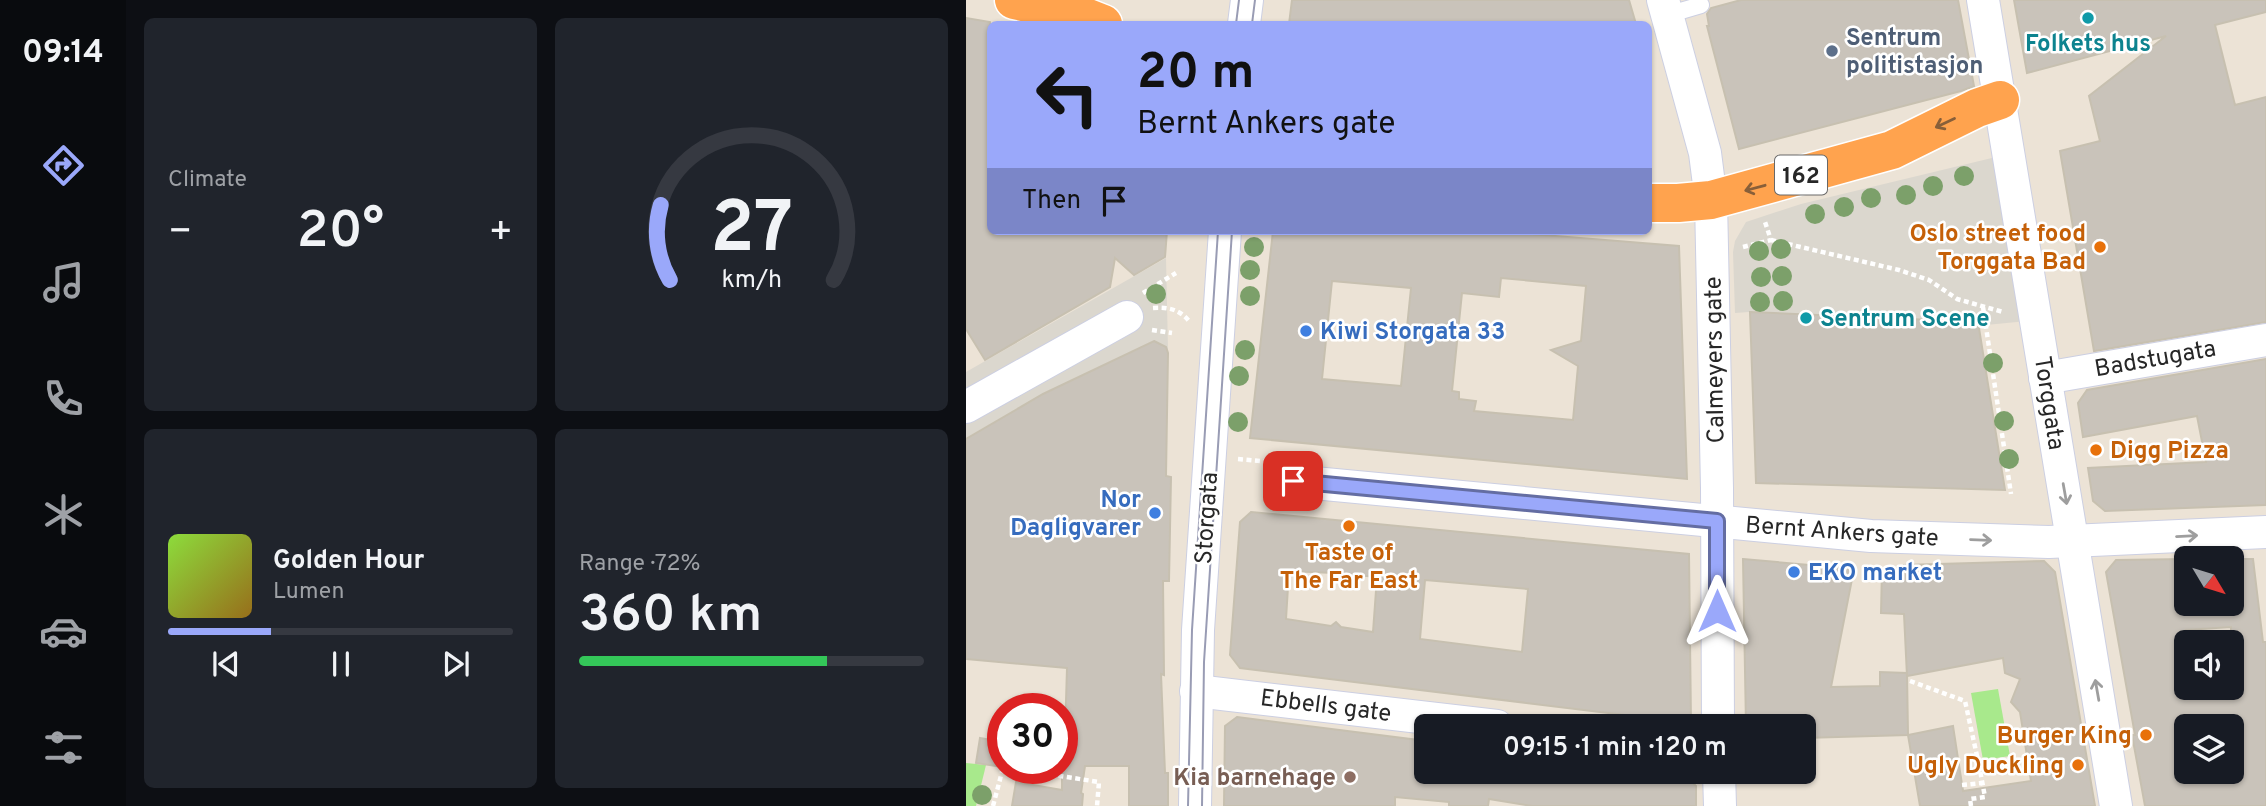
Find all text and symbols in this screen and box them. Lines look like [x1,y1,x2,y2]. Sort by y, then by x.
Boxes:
marker: Folkets hus [2080,10,2096,26]
place label: Sentrum politistasjon [1846,24,1983,82]
place label: Folkets hus [2025,30,2151,60]
text: 09:14 [22,34,104,74]
marker: Sentrum politistasjon [1824,43,1840,59]
text: 20 m [1137,44,1254,106]
icon: left [1022,49,1113,140]
text: Bernt Ankers gate [1137,105,1396,145]
one-way arrow [1935,117,1956,130]
icon: directions [39,141,88,190]
road number: 162 [1775,156,1827,194]
text: Climate [168,166,247,195]
icon: arrive [1095,182,1133,220]
one-way arrow [1744,182,1767,195]
text: Then [1022,185,1081,218]
text: 27 [710,187,793,279]
text: 20° [297,200,384,266]
text: − [168,209,193,258]
text: + [488,209,513,258]
place label: Oslo street food Torggata Bad [1910,220,2086,278]
marker: Oslo street food Torggata Bad [2092,239,2108,255]
icon: music [39,258,88,307]
text: km/h [721,265,782,297]
street label: Calmeyers gate [1700,276,1732,444]
place label: Sentrum Scene [1820,305,1990,335]
marker: Sentrum Scene [1798,310,1814,326]
place label: Kiwi Storgata 33 [1320,318,1505,348]
marker: Kiwi Storgata 33 [1298,323,1314,339]
street label: Badstugata [2092,335,2218,385]
street label: Torggata [2026,354,2070,452]
icon: phone [39,374,88,423]
place label: Digg Pizza [2110,437,2229,467]
marker: Digg Pizza [2088,442,2104,458]
pin [1263,451,1323,511]
icon: arrive [1274,462,1312,500]
street label: Storgata [1190,471,1226,565]
one-way arrow [2059,482,2072,505]
place label: Nor Dagligvarer [1010,486,1141,544]
icon: climate [39,490,88,539]
marker: Nor Dagligvarer [1147,505,1163,521]
street label: Bernt Ankers gate [1744,511,1940,555]
marker: Taste of The Far East [1341,518,1357,534]
one-way arrow [2176,529,2199,542]
one-way arrow [1969,533,1992,546]
place label: Taste of The Far East [1280,539,1418,597]
text: Golden Hour [273,545,424,578]
north arrow [2174,546,2244,616]
map controls [2174,546,2244,784]
text: Range · 72% [579,550,701,579]
place label: EKO market [1808,559,1942,589]
marker: EKO market [1786,564,1802,580]
position arrow [1680,574,1754,648]
text: Lumen [273,578,344,607]
text: 360 km [579,584,762,650]
icon: car [39,607,88,656]
button: sound [2174,630,2244,700]
icon: previous [207,645,245,683]
icon: pause [322,645,360,683]
icon: next [437,645,475,683]
one-way arrow [2090,679,2103,702]
street label: Ebbells gate [1259,684,1393,730]
speed limit sign: 30 [987,693,1078,784]
button: layers [2174,714,2244,784]
place label: Burger King [1997,722,2132,752]
icon: filters [39,723,88,772]
marker: Burger King [2138,727,2154,743]
text: 09:15 · 1 min · 120 m [1503,732,1727,765]
place label: Ugly Duckling [1907,752,2064,782]
marker: Ugly Duckling [2070,757,2086,773]
place label: Kia barnehage [1173,764,1336,794]
marker: Kia barnehage [1342,769,1358,785]

